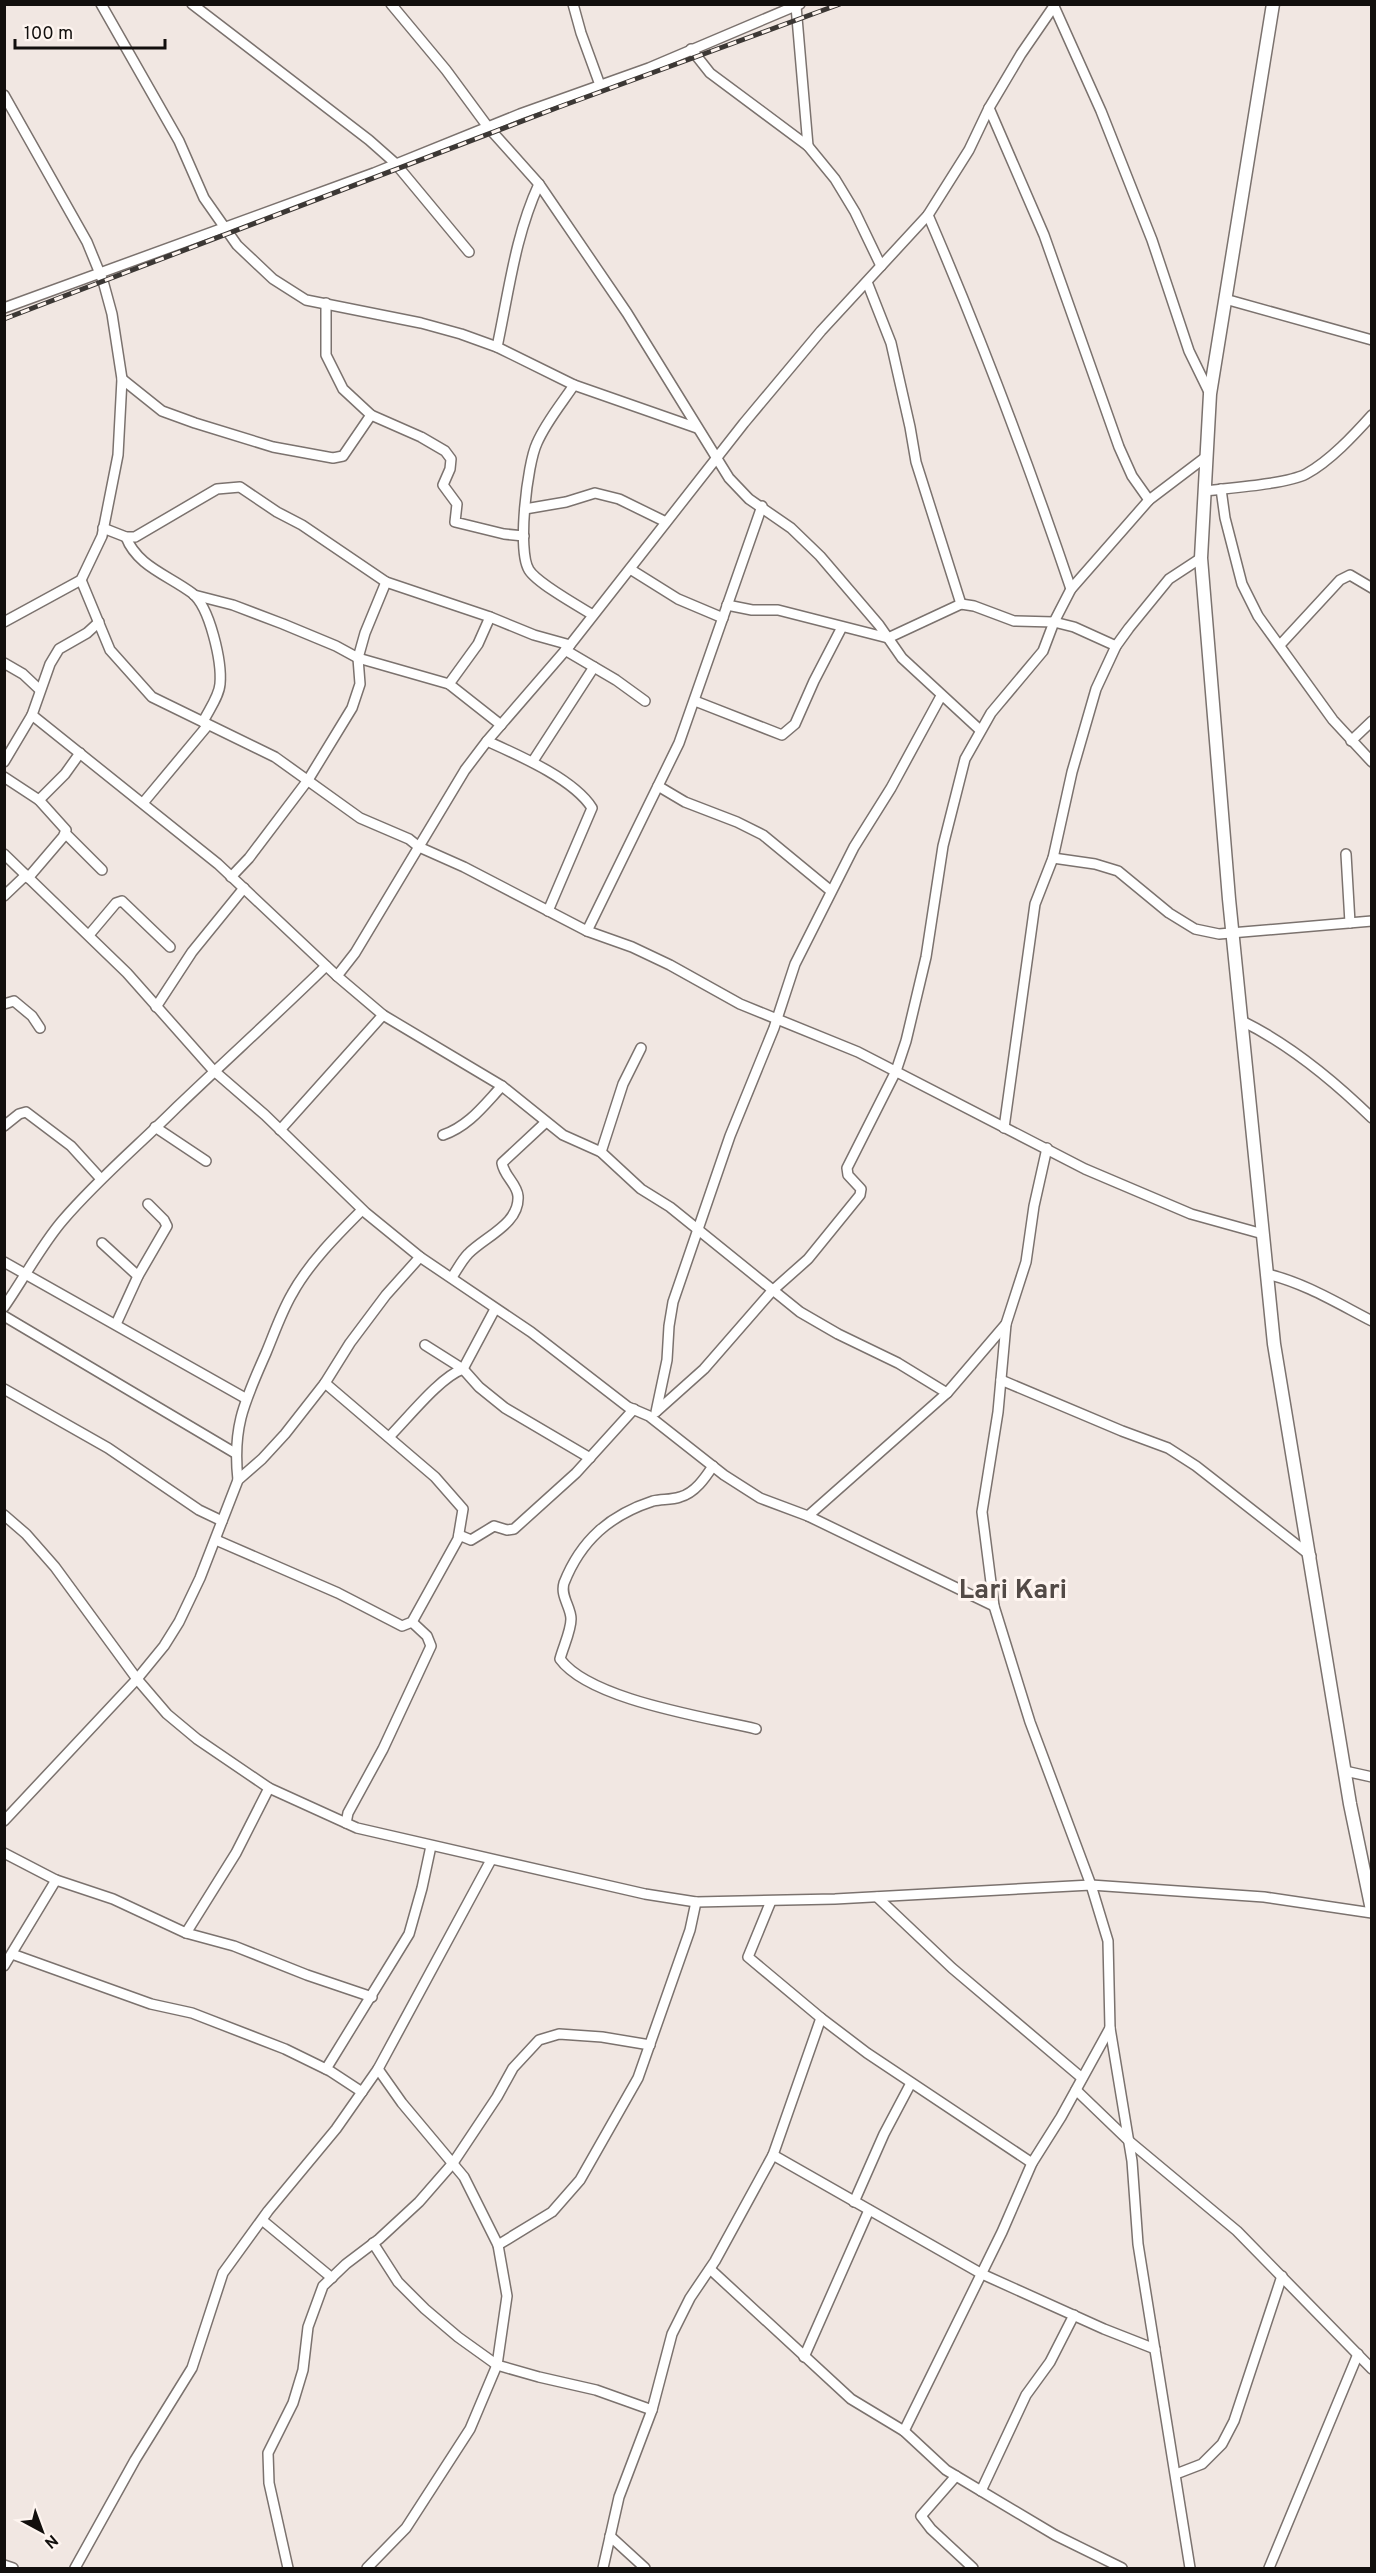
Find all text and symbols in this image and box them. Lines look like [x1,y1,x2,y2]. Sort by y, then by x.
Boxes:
scale bar [15,12,165,50]
text: 100 m [24,23,73,46]
district label: Lari Kari [959,1574,1067,1608]
north arrow [12,2501,72,2561]
text: N [40,2529,61,2552]

